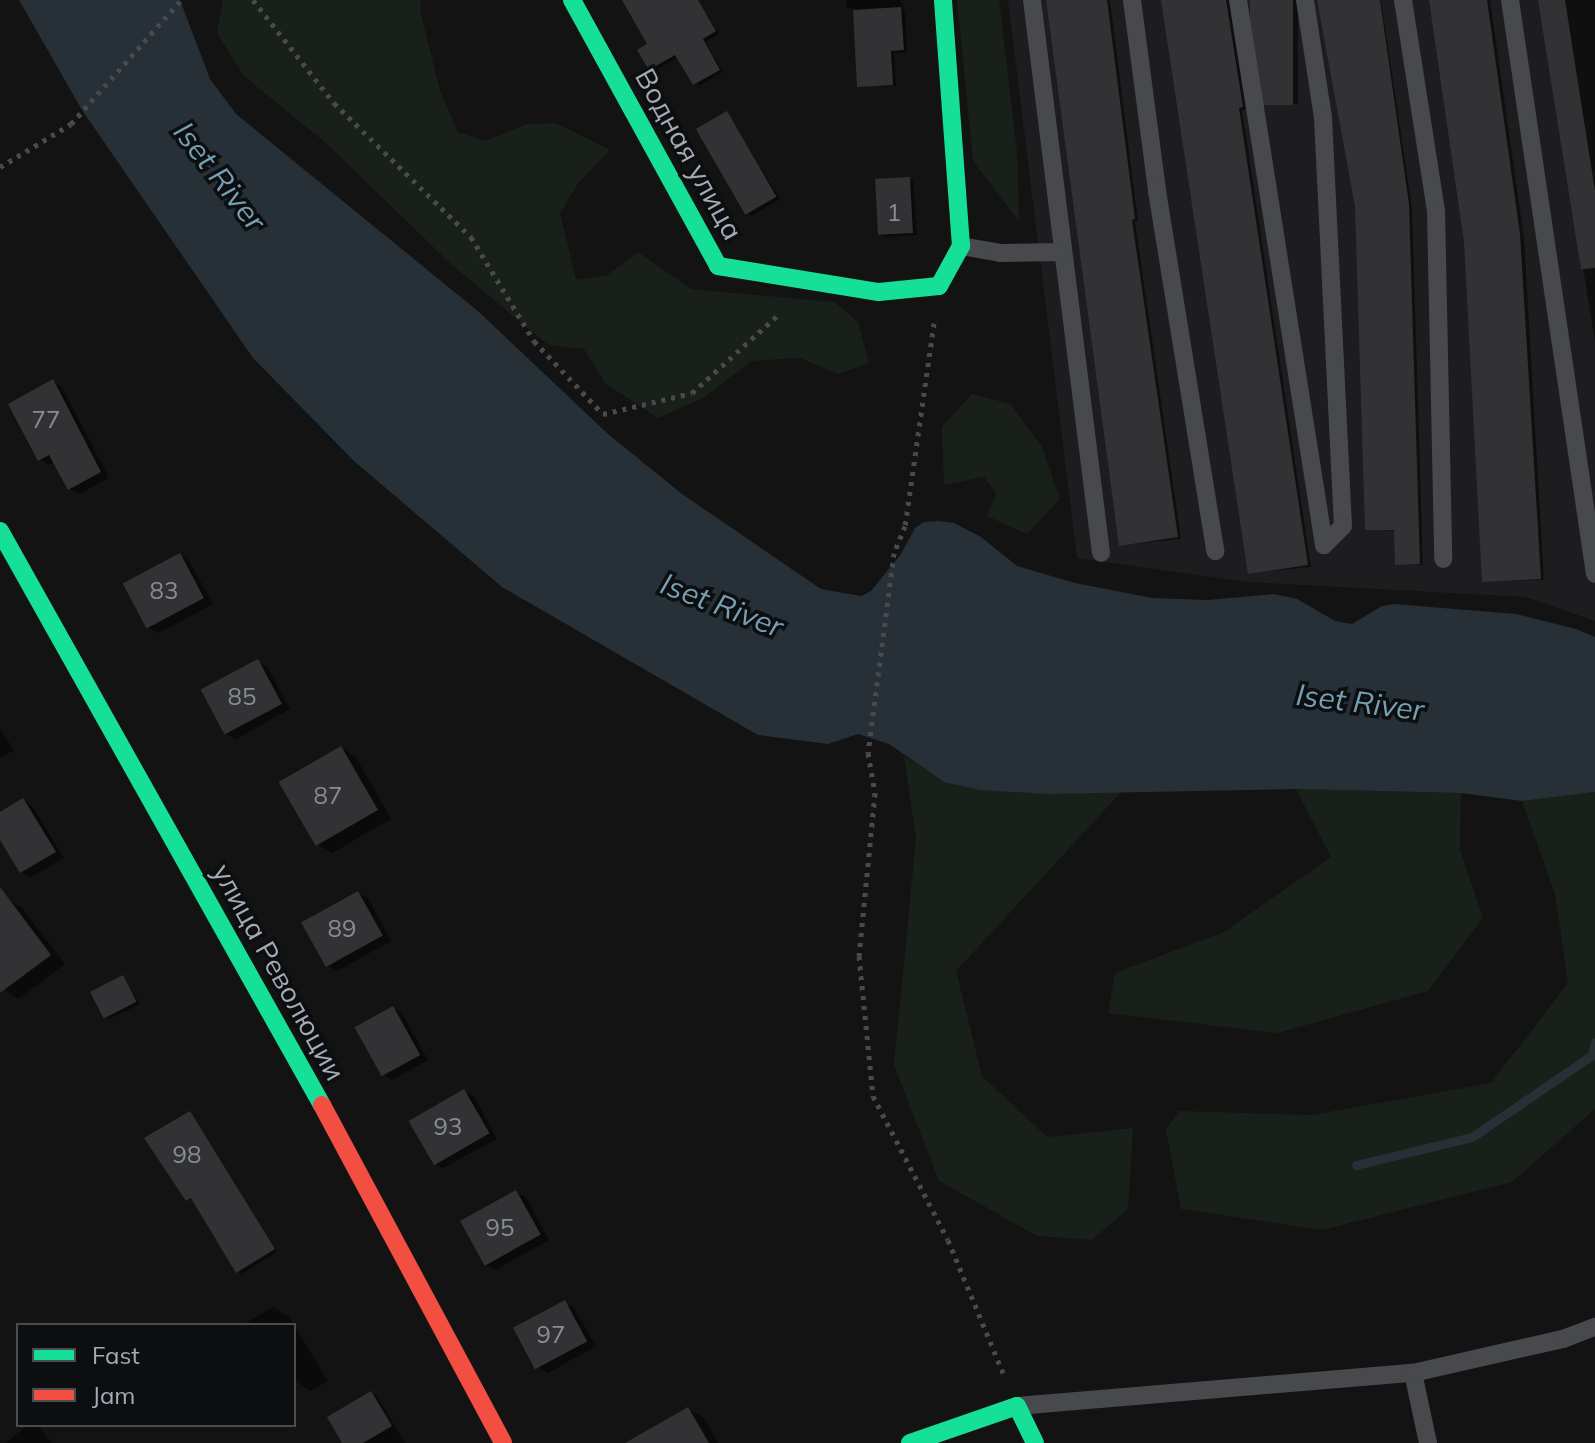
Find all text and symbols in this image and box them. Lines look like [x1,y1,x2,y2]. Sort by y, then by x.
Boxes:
street label: Водная улица [628,63,750,245]
water label: Iset River [166,114,274,238]
house number: 1 [887,199,901,227]
house number: 77 [32,406,60,434]
water label: Iset River [656,565,788,645]
house number: 83 [150,577,178,605]
water label: Iset River [1294,676,1426,728]
house number: 85 [228,683,256,711]
house number: 87 [314,782,342,810]
street label: улица Революции [205,858,353,1086]
house number: 89 [328,915,356,943]
house number: 93 [434,1113,462,1141]
house number: 98 [173,1141,201,1169]
house number: 95 [486,1214,514,1242]
house number: 97 [537,1321,565,1349]
legend [16,1323,296,1427]
text: Fast [92,1340,140,1370]
text: Jam [92,1380,135,1410]

